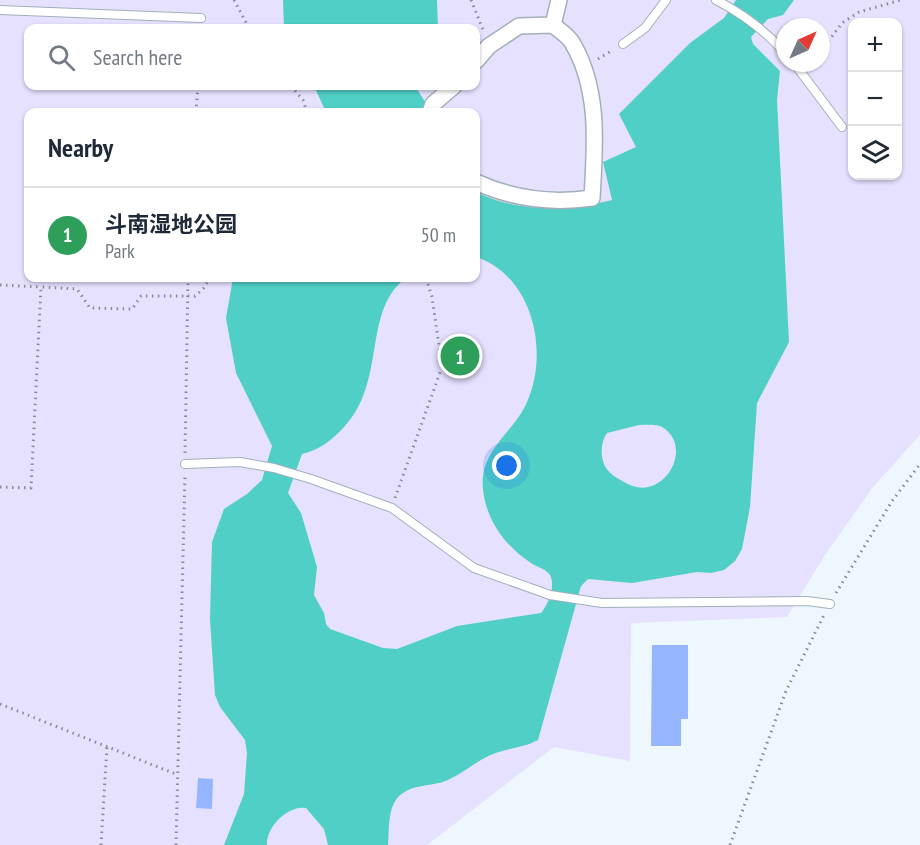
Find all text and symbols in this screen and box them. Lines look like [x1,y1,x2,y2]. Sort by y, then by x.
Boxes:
north arrow [776,18,830,72]
map controls [848,18,902,180]
button: + [848,18,902,72]
search box [24,24,480,90]
icon: search [45,41,78,74]
text: Search here [93,43,182,71]
button: − [848,72,902,126]
button: layers [848,126,902,180]
text: Nearby [48,131,113,164]
text: 斗南湿地公园 [105,210,237,238]
text: 1 [63,222,72,248]
text: 50 m [421,222,456,248]
text: Park [105,238,135,264]
pin: 1 [440,334,480,378]
your location [492,451,521,480]

